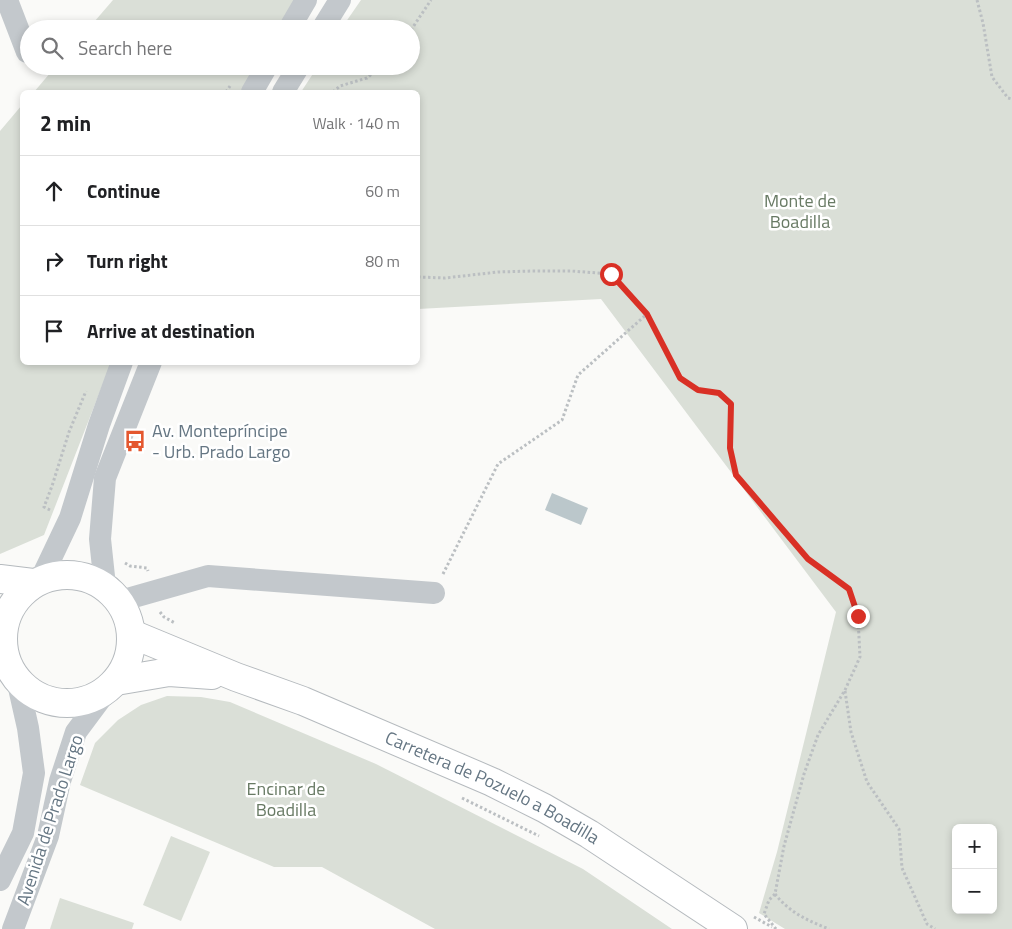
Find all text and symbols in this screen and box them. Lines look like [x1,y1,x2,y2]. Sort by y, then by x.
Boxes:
search box [20,20,420,75]
text: Search here [78,33,172,62]
icon: search [38,34,66,62]
text: 2 min [40,107,91,139]
text: Walk · 140 m [312,111,400,135]
text: Continue [87,176,160,205]
icon: ahead [40,177,68,205]
text: 60 m [365,179,400,203]
park label: Monte de Boadilla [764,187,836,235]
text: Turn right [87,246,168,275]
icon: right [40,247,68,275]
text: 80 m [365,249,400,273]
route start [600,263,623,286]
text: Arrive at destination [87,316,255,345]
icon: arrive [40,317,68,345]
place label: Av. Montepríncipe - Urb. Prado Largo [152,417,290,465]
bus stop icon: Av. Montepríncipe - Urb. Prado Largo [122,428,148,454]
route end [847,605,870,628]
street label: Carretera de Pozuelo a Boadilla [381,724,605,851]
street label: Avenida de Prado Largo [9,731,90,909]
park label: Encinar de Boadilla [247,775,325,823]
map controls [952,824,997,914]
button: + [952,824,997,869]
button: − [952,869,997,914]

